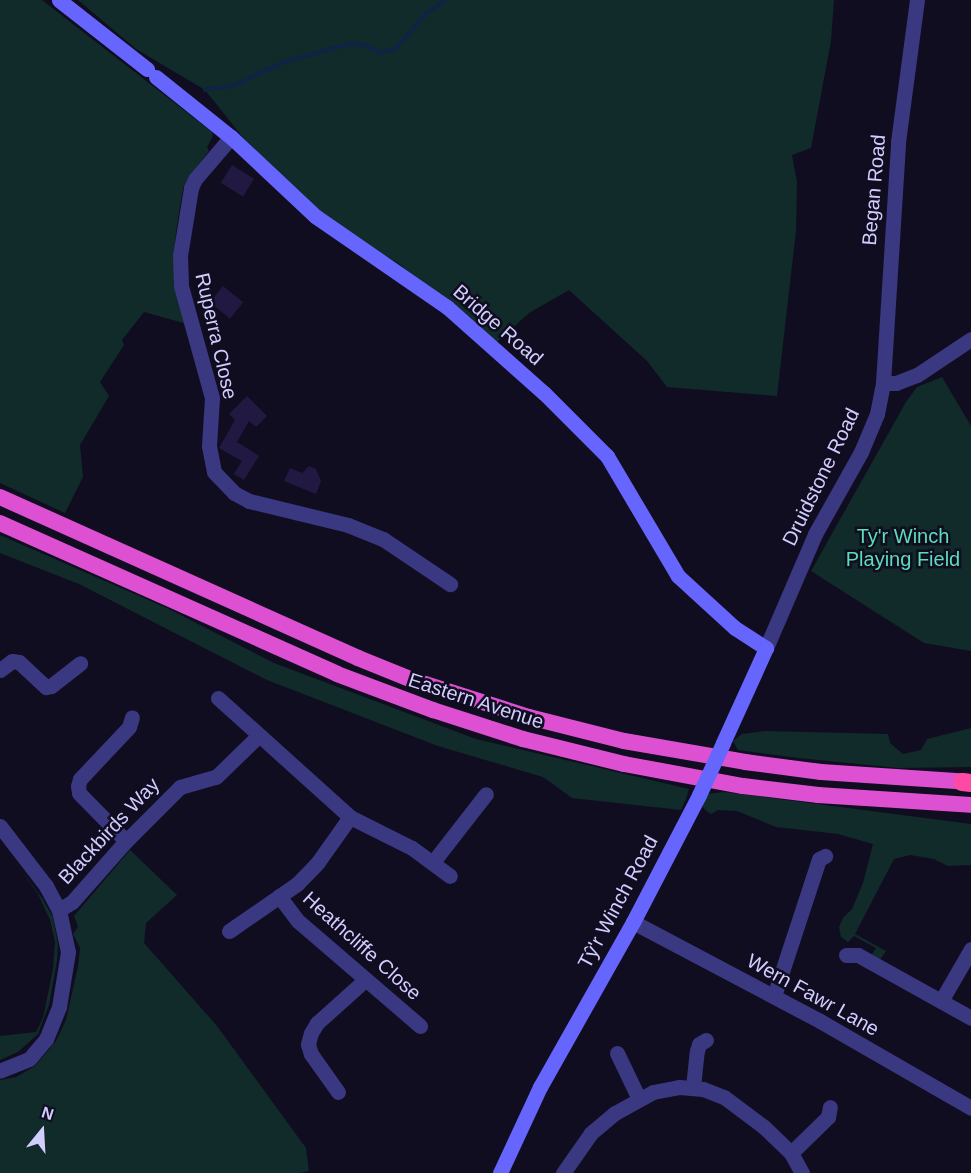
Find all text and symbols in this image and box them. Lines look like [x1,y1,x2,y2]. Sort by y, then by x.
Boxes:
street label: Began Road [857,134,891,246]
street label: Ruperra Close [190,270,242,402]
street label: Bridge Road [448,279,548,371]
street label: Druidstone Road [777,404,865,550]
park label: Ty'r Winch Playing Field [846,524,960,571]
street label: Eastern Avenue [405,668,547,734]
street label: Blackbirds Way [53,773,165,889]
street label: Tŷ'r Winch Road [573,831,663,973]
street label: Heathcliffe Close [298,887,426,1005]
street label: Wern Fawr Lane [743,949,883,1041]
north arrow [12,1101,72,1161]
text: N [40,1104,56,1123]

